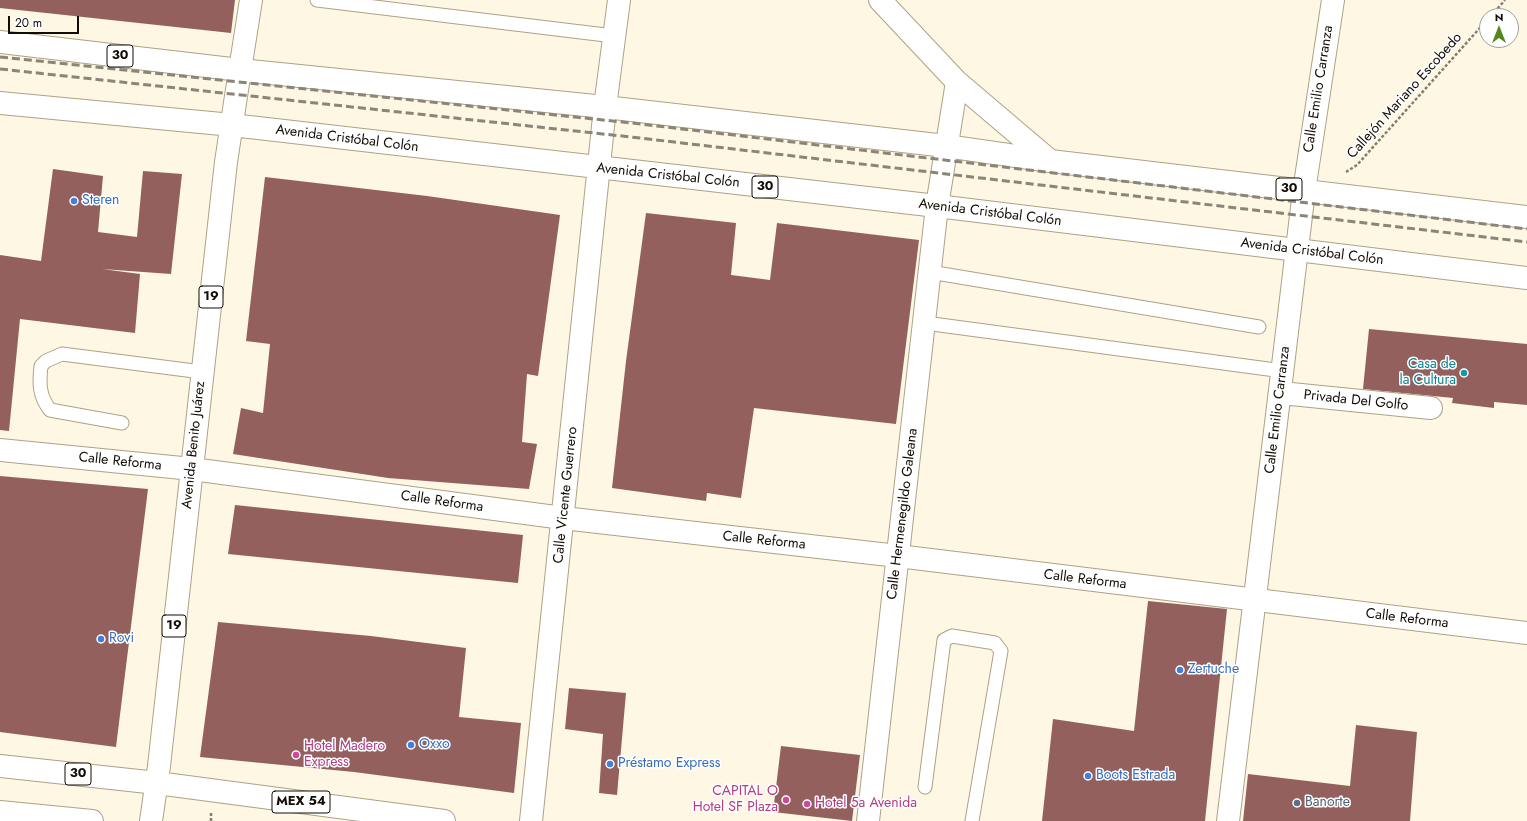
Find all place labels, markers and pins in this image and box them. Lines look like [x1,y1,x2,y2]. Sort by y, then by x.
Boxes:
place label: Steren [82,193,119,209]
marker: Steren [69,196,79,206]
place label: Casa de la Cultura [1399,357,1456,390]
marker: Casa de la Cultura [1459,368,1469,378]
place label: Rovi [109,631,134,647]
marker: Rovi [96,634,106,644]
place label: Zertuche [1188,662,1239,678]
marker: Zertuche [1175,665,1185,675]
place label: Oxxo [419,737,450,753]
place label: Hotel Madero Express [304,739,385,772]
marker: Oxxo [406,740,416,750]
marker: Hotel Madero Express [291,750,301,760]
place label: Préstamo Express [618,756,720,772]
marker: Préstamo Express [605,759,615,769]
place label: Boots Estrada [1096,768,1175,784]
marker: Boots Estrada [1083,771,1093,781]
place label: CAPITAL O Hotel SF Plaza [693,784,778,816]
marker: CAPITAL O Hotel SF Plaza [781,795,791,805]
place label: Banorte [1305,795,1350,811]
place label: Hotel 5a Avenida [815,796,917,812]
marker: Banorte [1292,798,1302,808]
marker: Hotel 5a Avenida [802,799,812,809]

